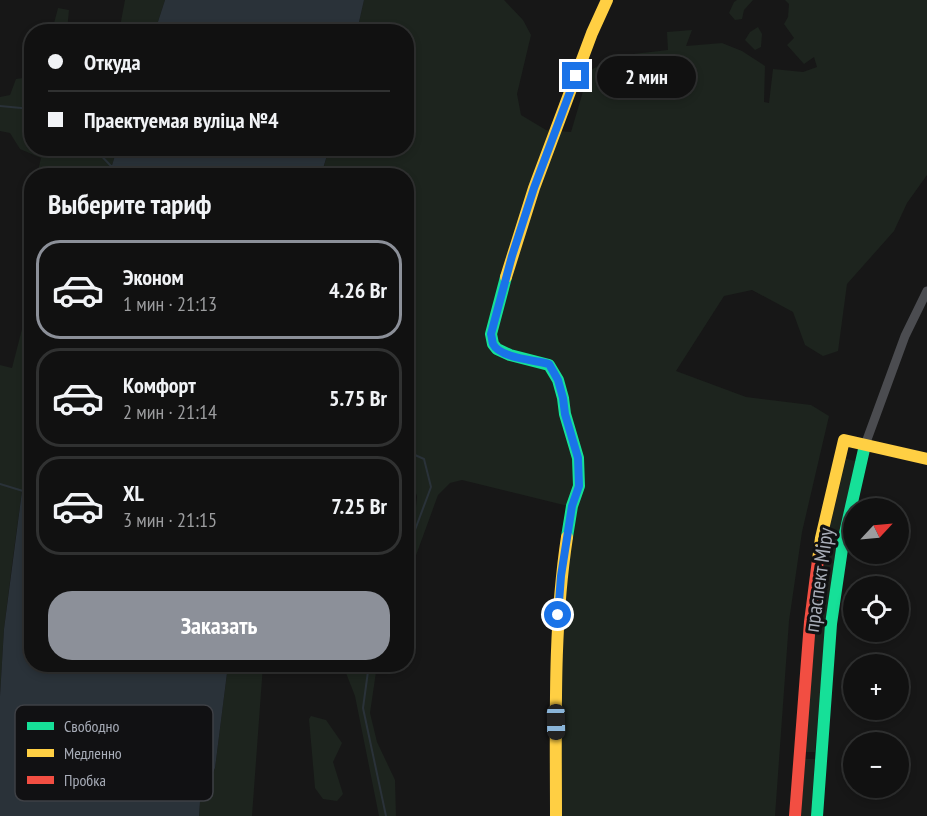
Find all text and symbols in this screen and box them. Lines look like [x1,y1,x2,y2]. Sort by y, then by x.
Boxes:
text: Откуда [84,48,141,76]
callout: 2 мин [597,55,696,97]
route end [562,62,589,89]
text: 2 мин [625,64,668,90]
text: Праектуемая вуліца №4 [84,106,278,134]
text: Выберите тариф [48,187,211,221]
icon: car [51,263,105,317]
text: Эконом [123,263,184,291]
text: 4.26 Br [329,276,387,304]
text: 1 мин · 21:13 [123,291,217,317]
icon: car [51,371,105,425]
text: Комфорт [123,371,196,399]
text: 5.75 Br [329,384,387,412]
text: 2 мин · 21:14 [123,399,217,425]
icon: car [51,479,105,533]
text: XL [123,479,144,507]
text: 7.25 Br [331,492,387,520]
north arrow [843,498,909,564]
map controls [843,498,909,798]
text: 3 мин · 21:15 [123,507,217,533]
street label: праспект Міру [798,526,839,634]
button: locate [843,576,909,642]
button: Заказать [48,591,390,660]
route start [544,601,571,628]
button: + [843,654,909,720]
car [547,704,565,740]
legend [15,705,213,801]
text: Свободно [64,716,119,736]
button: − [843,732,909,798]
text: Медленно [64,743,122,763]
text: Пробка [64,770,106,790]

